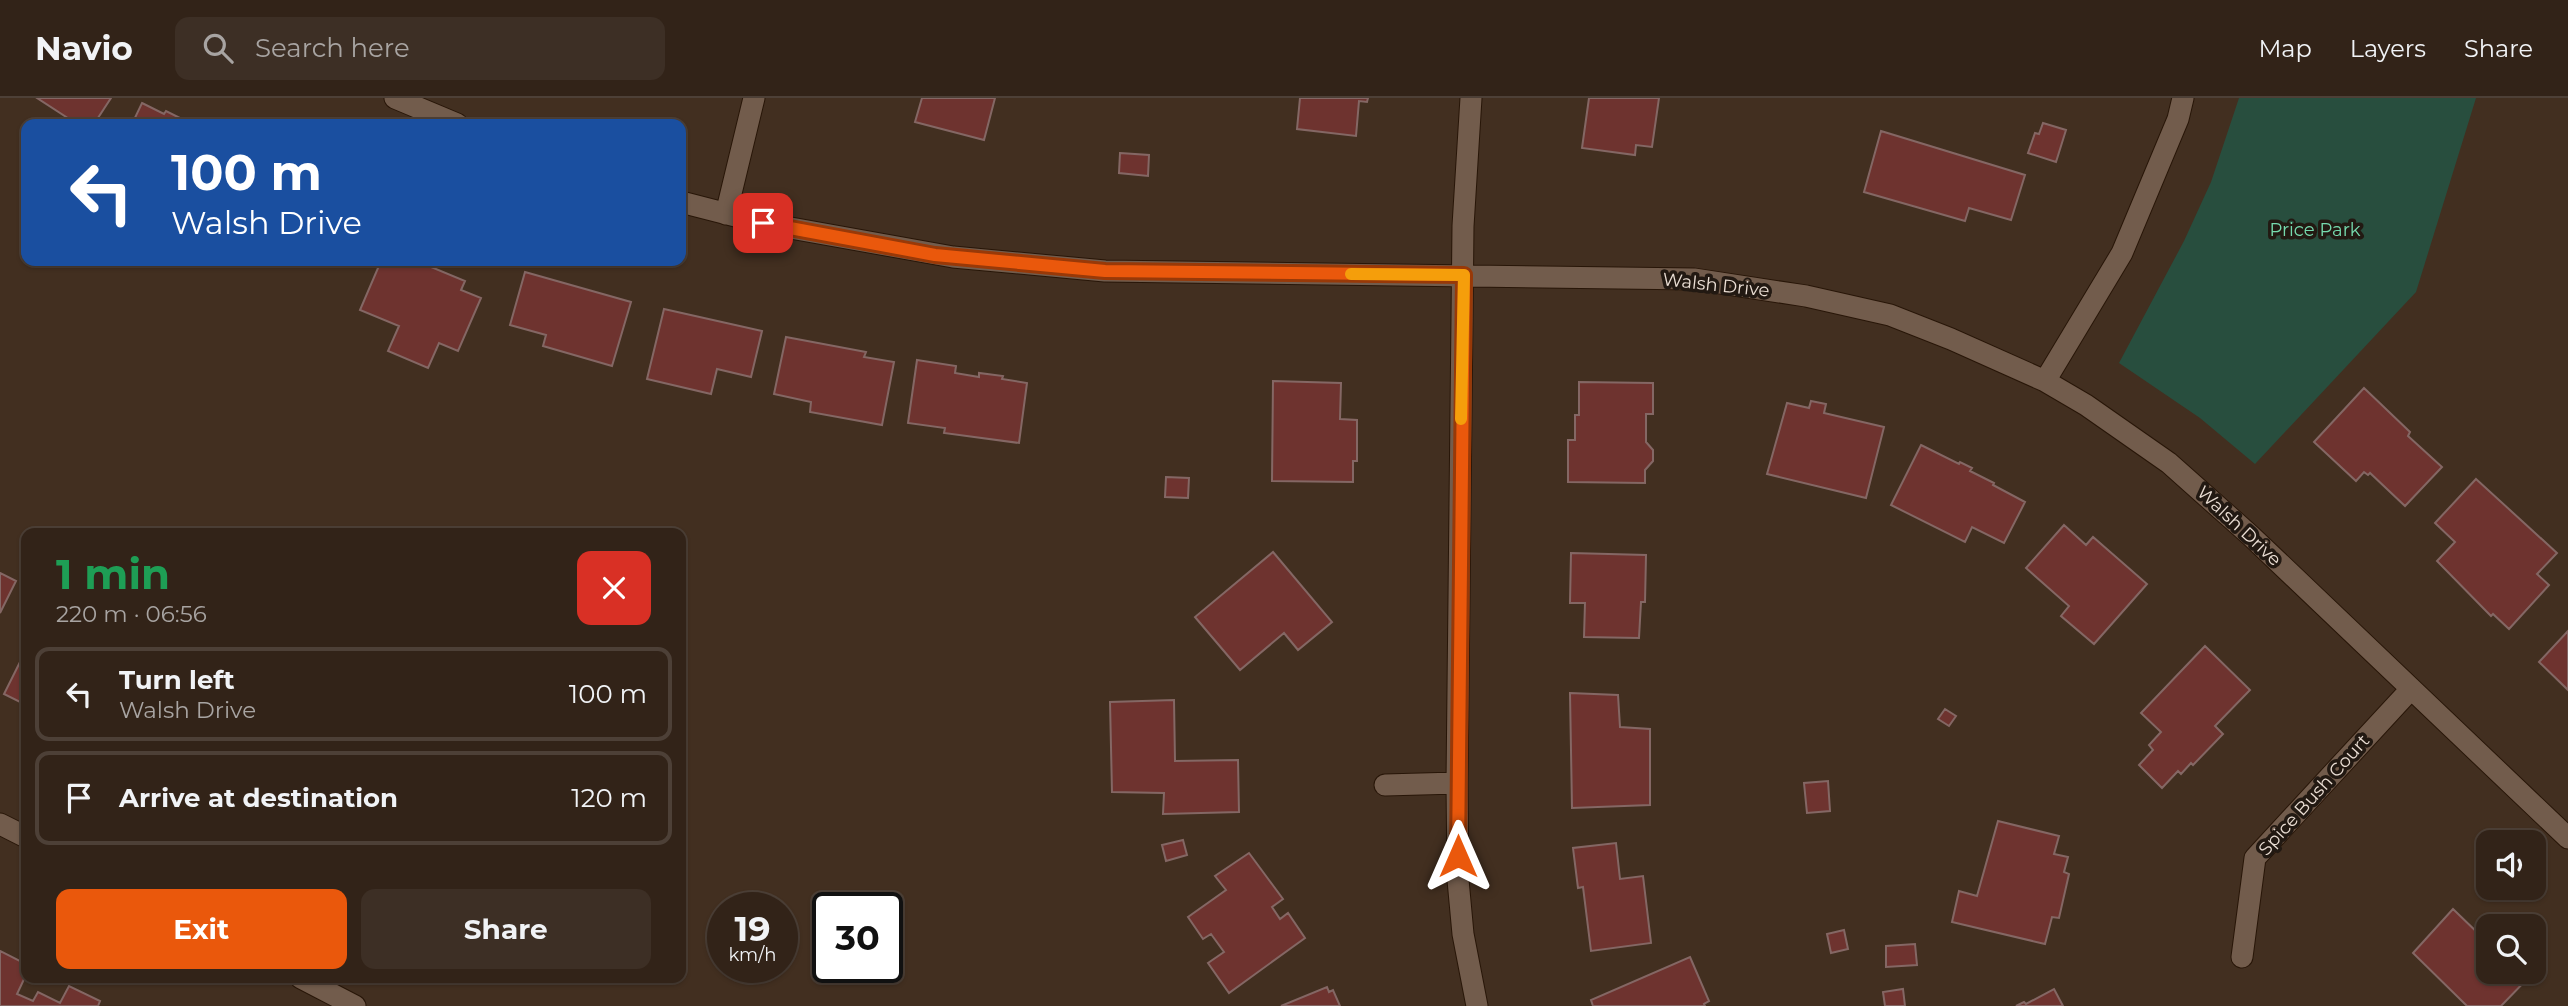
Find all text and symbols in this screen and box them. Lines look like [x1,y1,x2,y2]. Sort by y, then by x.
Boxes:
search box [175,17,665,80]
text: Navio [35,28,133,68]
icon: search [199,29,237,67]
text: Search here [255,32,410,64]
text: Map [2258,34,2312,63]
text: Layers [2350,34,2426,63]
text: Share [2464,34,2533,63]
text: 100 m [171,143,322,202]
icon: left [56,147,147,238]
pin [733,193,793,253]
text: Walsh Drive [171,203,362,242]
icon: arrive [744,204,782,242]
park label: Price Park [2269,219,2361,241]
street label: Walsh Drive [1661,268,1771,302]
street label: Walsh Drive [2192,481,2286,571]
text: 1 min [56,548,170,600]
button: close [577,551,651,625]
text: 220 m · 06:56 [56,600,207,628]
text: Turn left [119,664,235,696]
icon: left [60,675,98,713]
text: 100 m [569,678,647,710]
text: Walsh Drive [119,696,256,724]
street label: Spice Bush Court [2254,730,2374,860]
icon: arrive [60,779,98,817]
text: Arrive at destination [119,782,398,814]
text: 120 m [571,782,647,814]
position arrow [1421,819,1495,893]
map controls [2476,830,2546,984]
button: sound [2476,830,2546,900]
button: Exit [56,889,347,969]
button: Share [361,889,651,969]
speed limit sign: 30 [812,892,903,983]
text: 19 [734,907,771,950]
button: search [2476,914,2546,984]
text: km/h [728,944,777,966]

